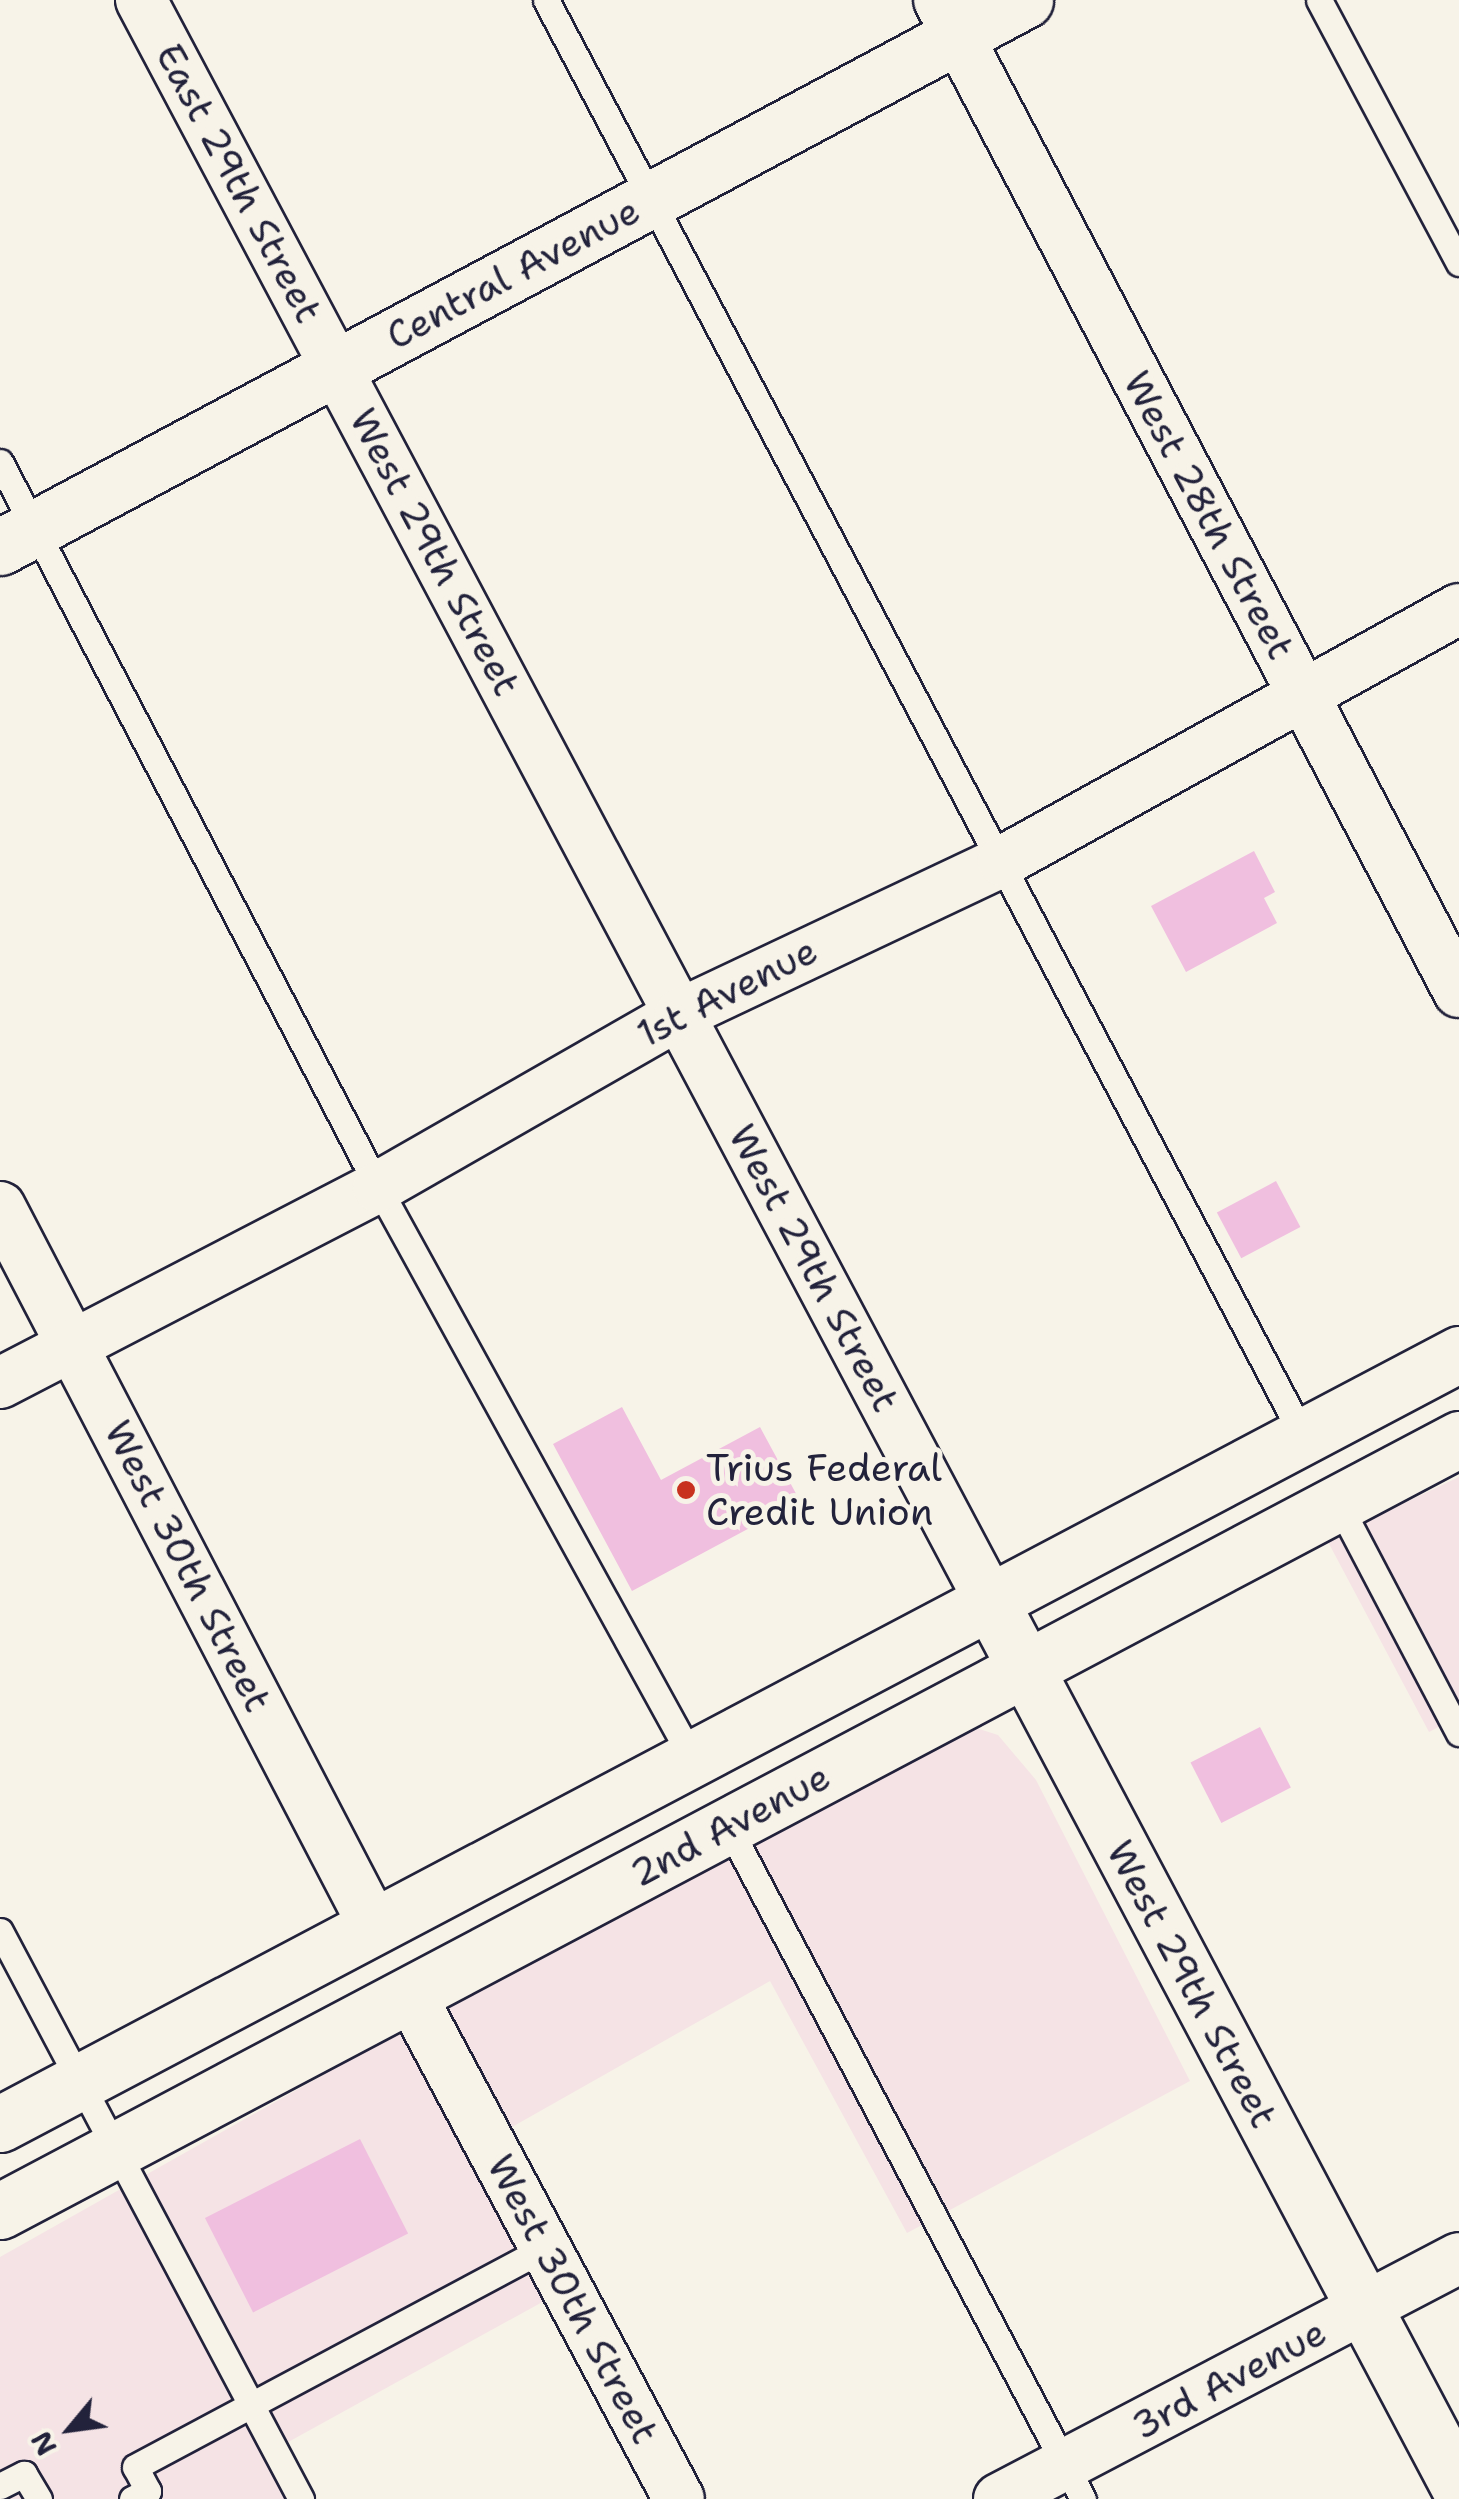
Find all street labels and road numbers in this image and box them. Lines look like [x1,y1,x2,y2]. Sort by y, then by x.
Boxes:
street label: East 29th Street [146,36,332,330]
street label: Central Avenue [379,187,647,359]
street label: West 28th Street [1114,363,1304,667]
street label: West 29th Street [340,401,530,703]
street label: 1st Avenue [629,927,825,1057]
street label: West 29th Street [719,1117,909,1419]
street label: West 30th Street [95,1413,281,1719]
street label: 2nd Avenue [622,1753,838,1897]
street label: West 29th Street [1097,1833,1287,2135]
street label: West 30th Street [478,2147,668,2451]
street label: 3rd Avenue [1124,2309,1334,2449]

